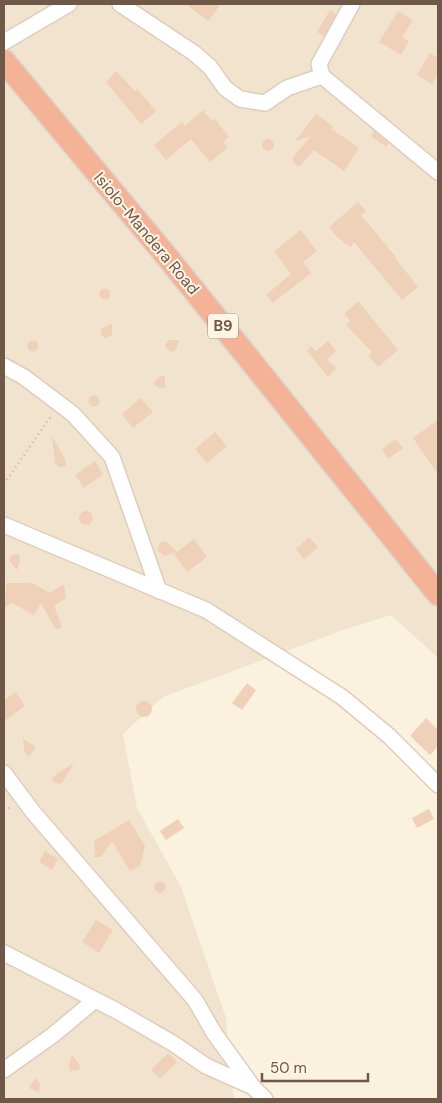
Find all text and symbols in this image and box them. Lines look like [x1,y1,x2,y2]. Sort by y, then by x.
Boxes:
street label: Isiolo-Mandera Road [89,168,204,299]
road number: B9 [208,314,238,338]
scale bar [262,1050,368,1082]
text: 50 m [270,1058,307,1078]

